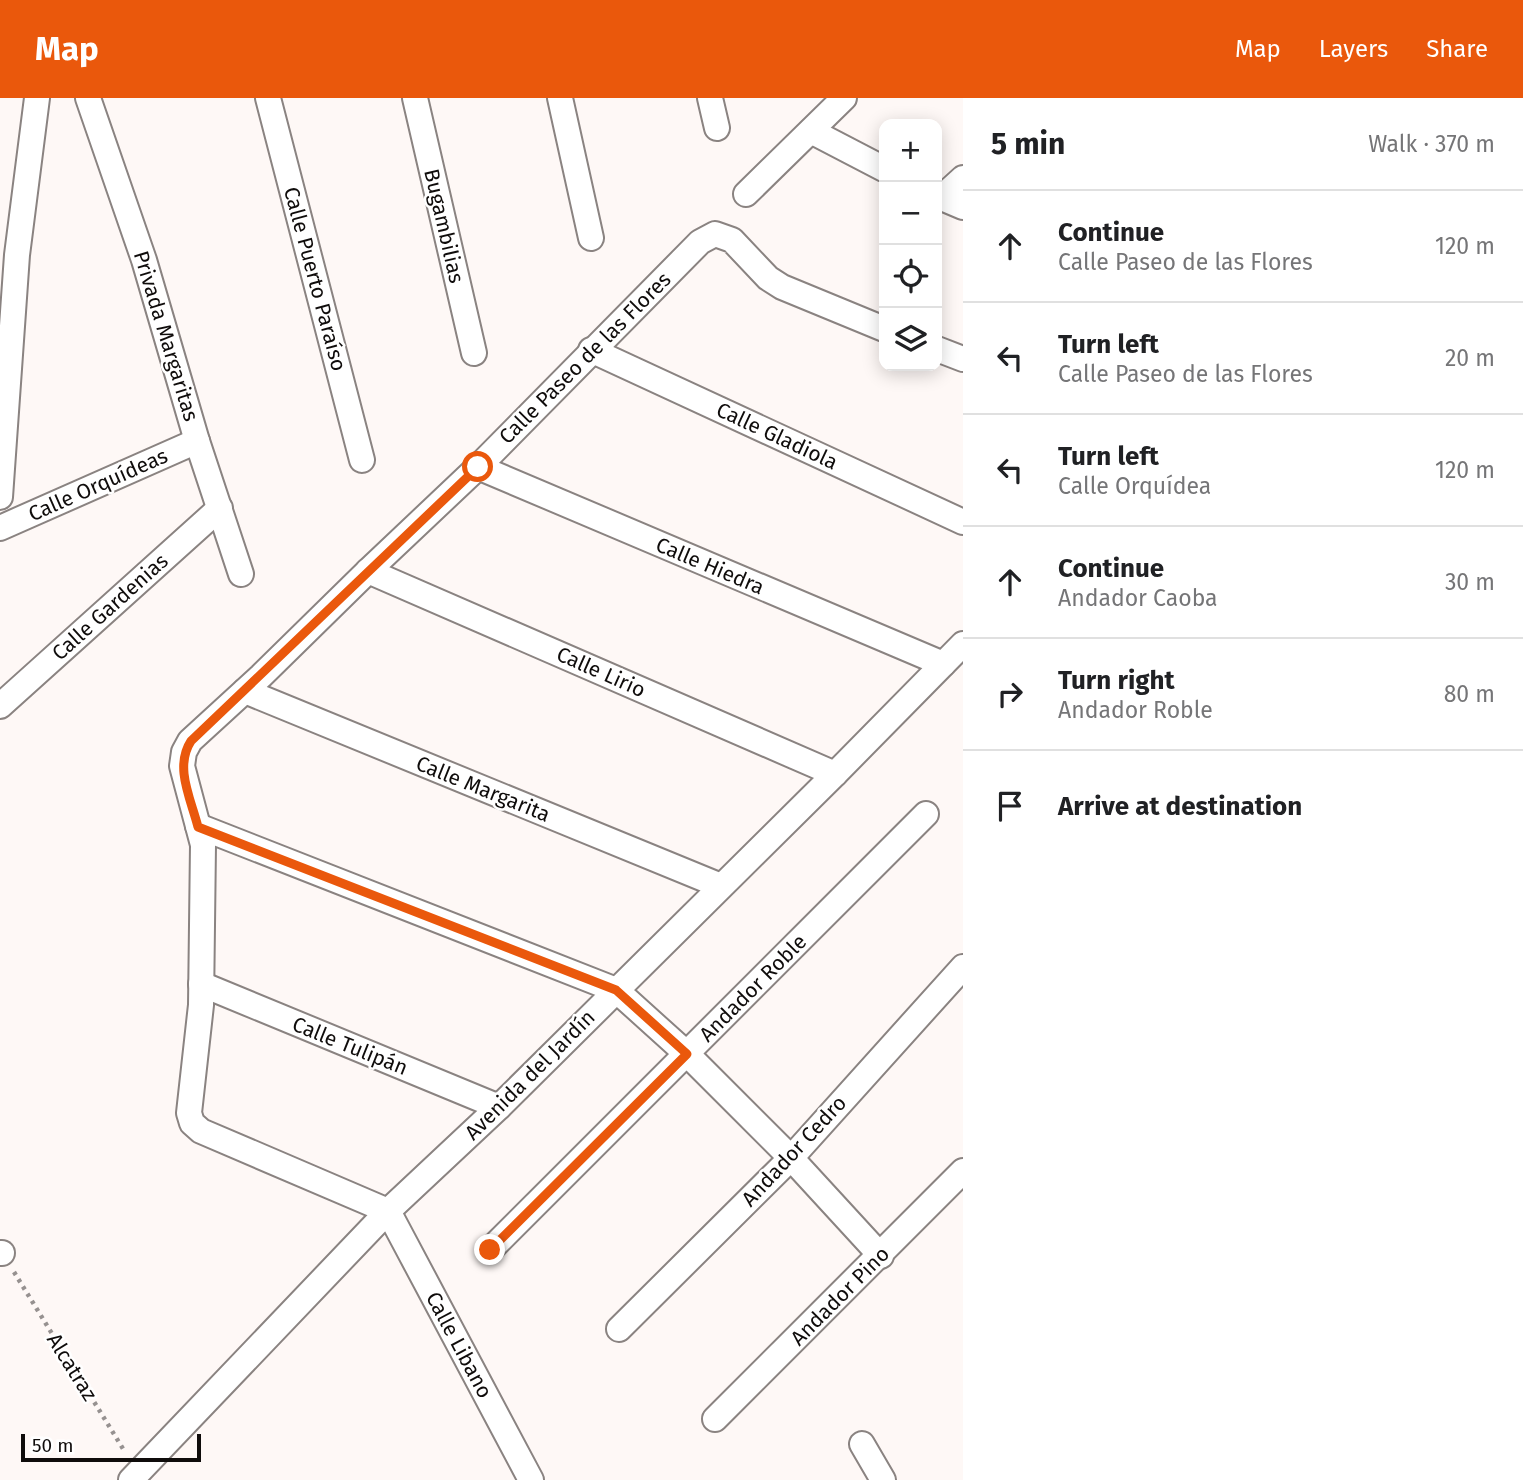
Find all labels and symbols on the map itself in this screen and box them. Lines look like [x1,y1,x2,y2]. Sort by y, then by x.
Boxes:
street label: Bugambilias [418,166,470,286]
street label: Calle Puerto Paraíso [278,184,352,374]
street label: Privada Margaritas [128,248,204,424]
street label: Calle Paseo de las Flores [494,266,677,449]
street label: Calle Gladiola [712,397,842,475]
street label: Calle Orquídeas [24,443,172,527]
route start [462,451,493,482]
street label: Calle Hiedra [652,532,768,600]
street label: Calle Gardenias [47,548,174,666]
street label: Calle Lirio [552,641,650,703]
street label: Calle Margarita [412,750,554,828]
street label: Andador Roble [694,929,812,1047]
street label: Avenida del Jardín [459,1004,601,1146]
street label: Calle Tulipán [288,1011,412,1081]
street label: Andador Cedro [736,1090,852,1212]
route end [474,1234,505,1265]
street label: Andador Pino [785,1241,895,1351]
street label: Calle Libano [420,1287,498,1403]
street label: Alcatraz [41,1328,103,1406]
scale bar [21,1431,201,1463]

